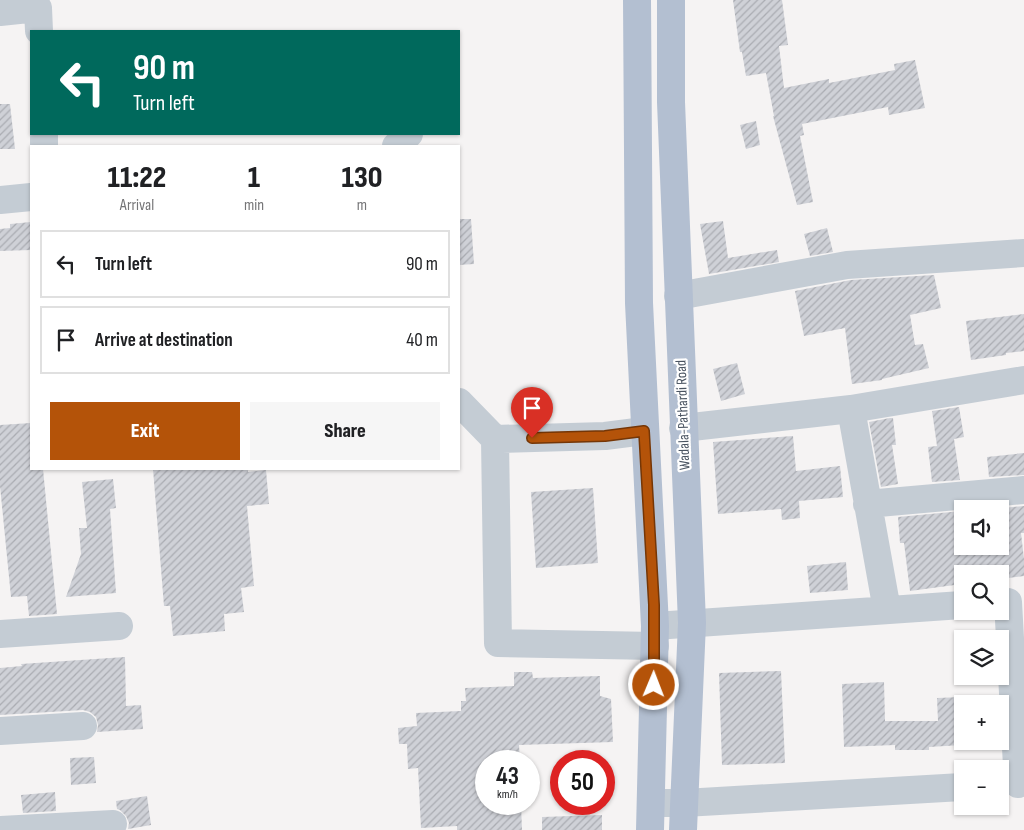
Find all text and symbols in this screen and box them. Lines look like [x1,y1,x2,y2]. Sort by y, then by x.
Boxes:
text: 90 m [133,47,195,90]
icon: left [50,50,115,115]
text: Turn left [133,90,195,117]
text: 11:22 [108,160,166,196]
text: 1 [248,160,260,196]
text: 130 [342,160,382,196]
text: Arrival [120,196,154,215]
text: min [244,196,264,215]
text: m [357,196,367,215]
icon: left [52,250,80,278]
text: Turn left [95,253,152,276]
text: 90 m [406,253,438,276]
icon: arrive [52,326,80,354]
text: Arrive at destination [95,329,233,352]
text: 40 m [406,329,438,352]
street label: Wadala-Pathardi Road [672,359,694,471]
pin [511,387,553,438]
icon: arrive [518,394,546,422]
button: Exit [50,402,240,460]
button: Share [250,402,440,460]
map controls [954,500,1009,815]
button: sound [954,500,1009,555]
button: search [954,565,1009,620]
button: layers [954,630,1009,685]
position arrow [627,658,679,710]
button: + [954,695,1009,750]
speed limit sign: 50 [550,750,615,815]
button: − [954,760,1009,815]
text: 43 [496,761,519,792]
text: km/h [497,787,518,802]

